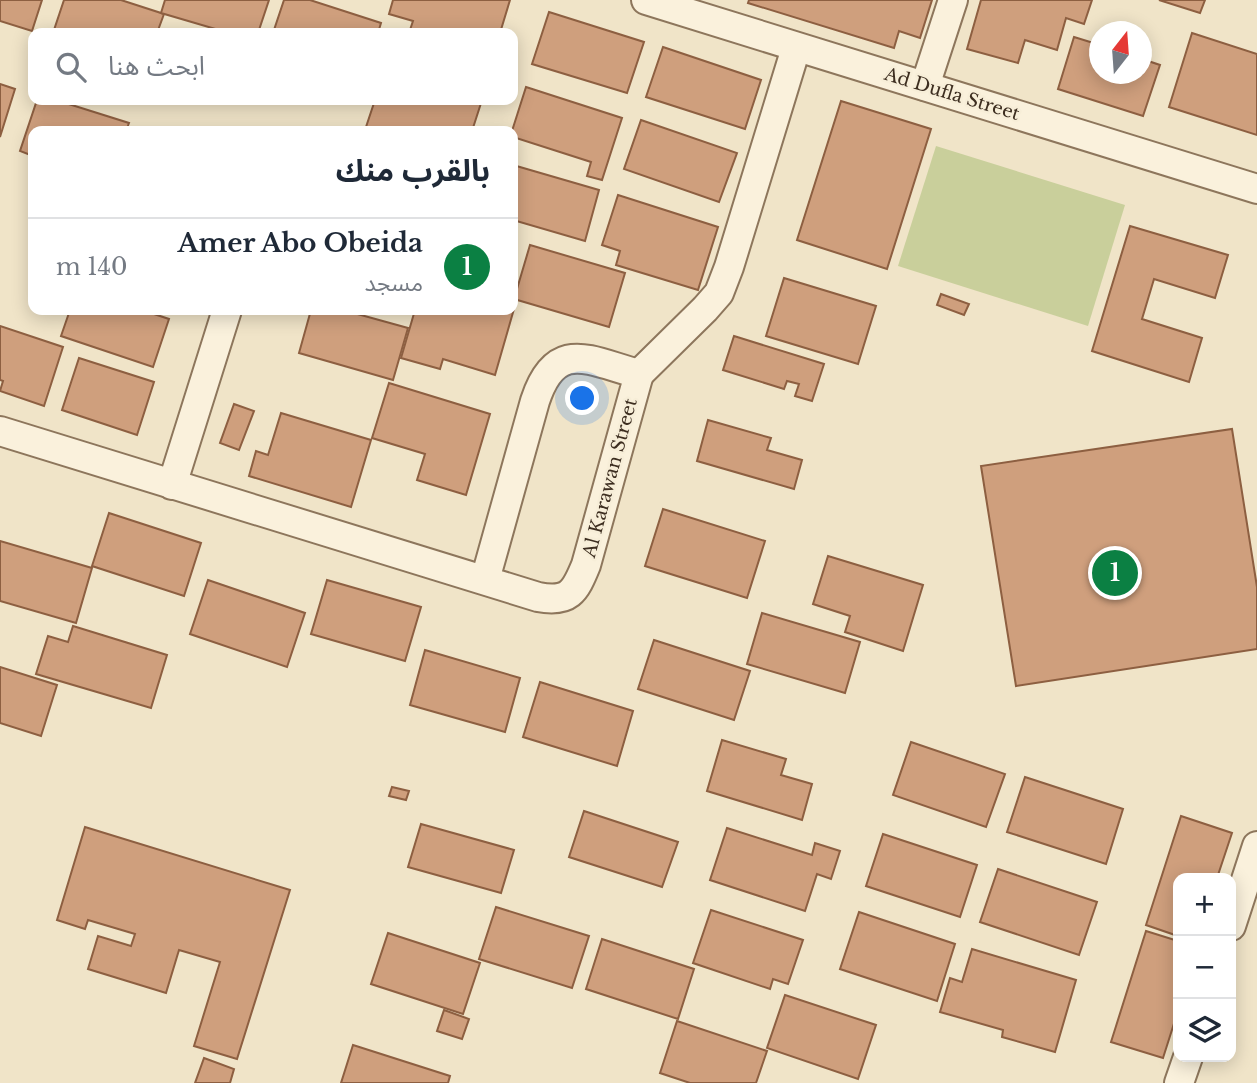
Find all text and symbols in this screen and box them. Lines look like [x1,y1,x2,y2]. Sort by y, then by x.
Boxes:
north arrow [1089,21,1152,84]
search box [28,28,518,105]
icon: search [52,48,90,86]
text: ابحث هنا [108,50,205,82]
street label: Ad Dufla Street [881,63,1022,125]
text: بالقرب منك [336,152,490,189]
text: Amer Abo Obeida [177,227,423,259]
text: 140 m [56,253,127,281]
text: 1 [462,253,472,281]
text: مسجد [364,269,423,297]
your location [565,381,599,415]
street label: Al Karawan Street [578,396,642,561]
pin: 1 [1092,547,1138,599]
map controls [1173,873,1236,1062]
button: + [1173,873,1236,936]
button: − [1173,936,1236,999]
button: layers [1173,999,1236,1062]

